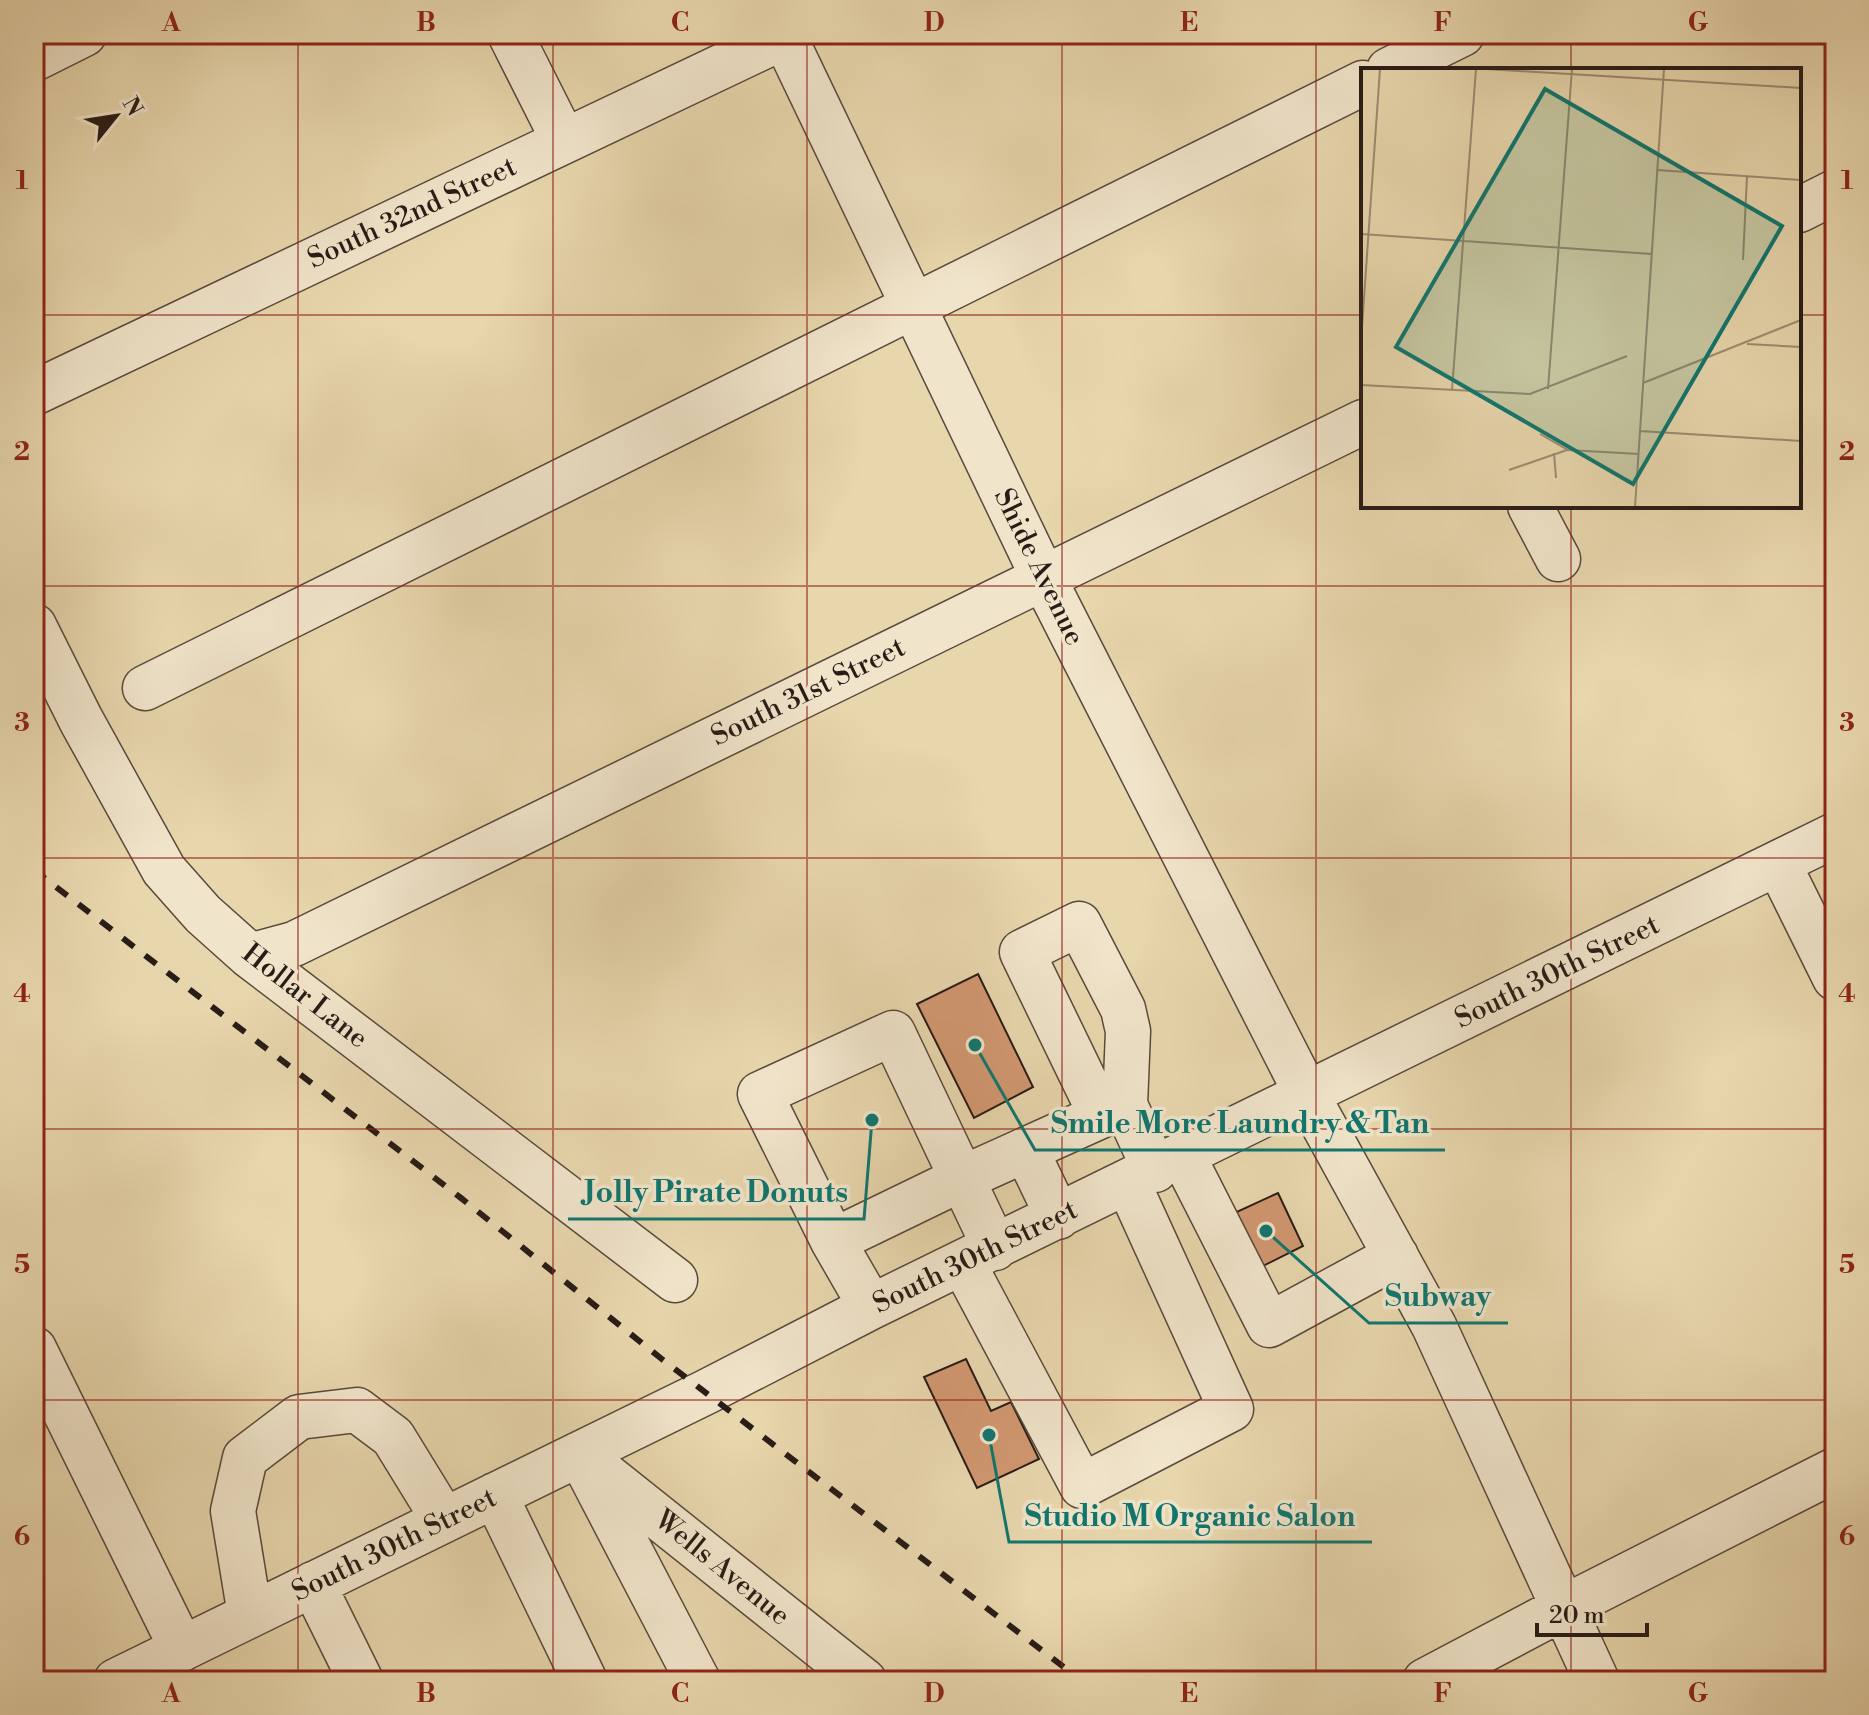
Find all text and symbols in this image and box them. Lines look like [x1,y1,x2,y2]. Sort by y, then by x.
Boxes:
text: A [161,7,181,39]
text: B [416,7,436,39]
text: C [671,7,689,39]
text: D [924,7,944,39]
text: E [1180,7,1198,39]
text: F [1434,7,1452,39]
text: G [1688,7,1709,39]
inset map [1361,68,1801,508]
north arrow [76,76,156,156]
text: N [116,92,148,122]
street label: South 32nd Street [302,149,522,277]
text: 1 [16,165,29,197]
text: 1 [1841,165,1854,197]
text: 2 [14,436,30,468]
text: 2 [1839,436,1855,468]
street label: Shide Avenue [986,483,1092,651]
street label: South 31st Street [705,630,911,754]
text: 3 [14,707,30,739]
text: 3 [1839,707,1855,739]
street label: South 30th Street [1449,907,1665,1037]
street label: Hollar Lane [235,936,375,1056]
text: 4 [13,978,31,1010]
text: 4 [1838,978,1856,1010]
callout: Smile More Laundry & Tan [1035,1096,1445,1150]
text: Smile More Laundry & Tan [1051,1105,1430,1143]
callout: Jolly Pirate Donuts [568,1165,864,1219]
text: Jolly Pirate Donuts [580,1174,848,1212]
street label: South 30th Street [867,1192,1083,1322]
text: 5 [14,1249,30,1281]
text: 5 [1839,1249,1855,1281]
callout: Subway [1369,1269,1508,1323]
text: Subway [1385,1278,1492,1316]
street label: South 30th Street [286,1480,502,1610]
callout: Studio M Organic Salon [1009,1488,1372,1542]
text: Studio M Organic Salon [1025,1498,1356,1536]
street label: Wells Avenue [646,1502,797,1633]
text: 6 [14,1521,30,1553]
text: 6 [1839,1521,1855,1553]
scale bar [1537,1587,1647,1637]
text: 20 m [1549,1601,1605,1631]
text: A [161,1678,181,1710]
text: B [416,1678,436,1710]
text: C [671,1678,689,1710]
text: D [924,1678,944,1710]
text: E [1180,1678,1198,1710]
text: F [1434,1678,1452,1710]
text: G [1688,1678,1709,1710]

